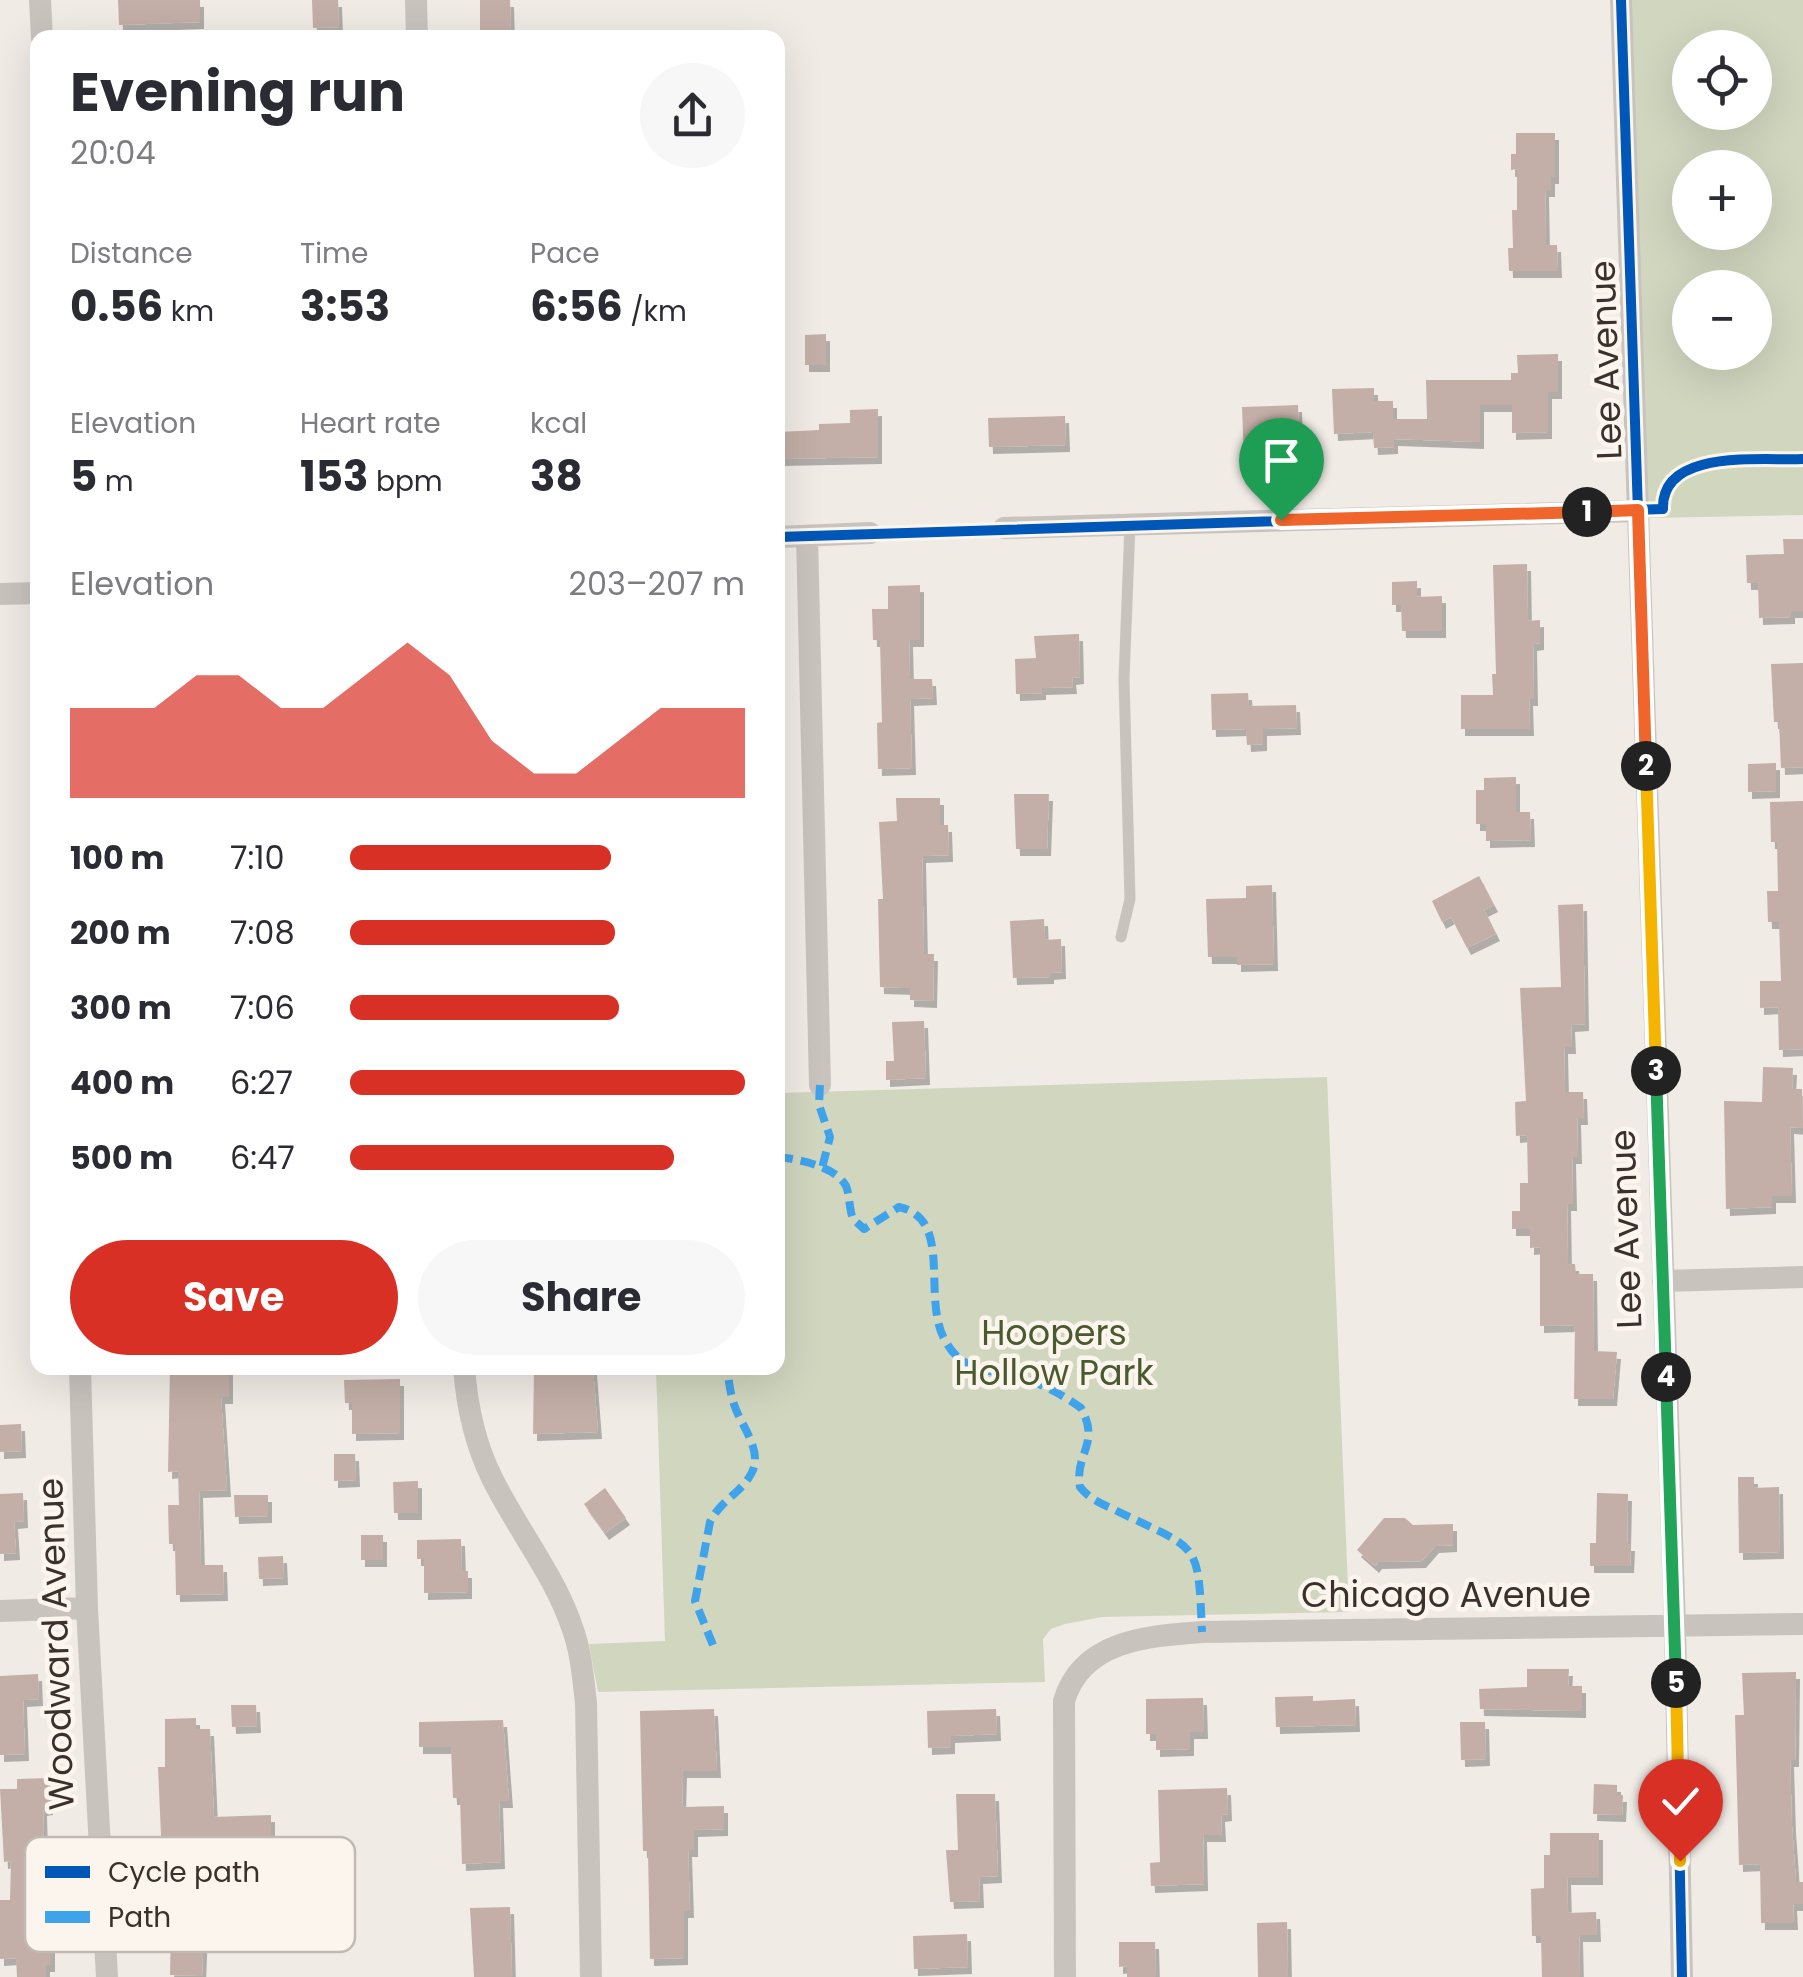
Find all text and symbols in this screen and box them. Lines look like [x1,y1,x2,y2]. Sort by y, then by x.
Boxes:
map controls [1672,30,1772,370]
button: locate [1672,30,1772,130]
text: Evening run [70,53,405,130]
button: share [640,63,745,168]
text: 20:04 [70,130,156,175]
button: + [1672,150,1772,250]
text: Distance [70,234,193,273]
text: Time [300,234,368,273]
text: Pace [530,234,600,273]
street label: Lee Avenue [1578,260,1633,460]
button: − [1672,270,1772,370]
text: 0.56 [70,277,163,336]
text: 3:53 [300,277,390,336]
text: 6:56 [530,277,623,336]
text: km [163,292,214,331]
text: /km [623,292,687,331]
text: Elevation [70,404,196,443]
text: Heart rate [300,404,441,443]
text: kcal [530,404,587,443]
pin [1239,418,1324,521]
icon: arrive [1254,433,1309,488]
text: 5 [70,447,97,506]
text: 153 [300,447,369,506]
text: 38 [530,447,583,506]
text: m [97,462,134,501]
text: bpm [369,462,443,501]
pin: 1 [1562,487,1612,537]
text: 1 [1582,492,1592,531]
text: Elevation [70,561,214,606]
text: 203–207 m [569,561,745,606]
pin: 2 [1621,741,1671,791]
text: 2 [1638,746,1654,785]
text: 100 m [70,835,164,880]
text: 7:10 [230,835,285,880]
text: 200 m [70,910,171,955]
text: 7:08 [230,910,295,955]
text: 300 m [70,985,172,1030]
text: 7:06 [230,985,295,1030]
pin: 3 [1631,1046,1681,1096]
text: 3 [1648,1051,1664,1090]
text: 400 m [70,1060,174,1105]
text: 6:27 [230,1060,293,1105]
street label: Lee Avenue [1598,1129,1653,1329]
text: 500 m [70,1135,173,1180]
text: 6:47 [230,1135,295,1180]
button: Save [70,1240,398,1355]
button: Share [418,1240,745,1355]
park label: Hoopers Hollow Park [954,1308,1154,1397]
pin: 4 [1641,1352,1691,1402]
text: 4 [1657,1357,1675,1396]
street label: Woodward Avenue [25,1477,86,1811]
street label: Chicago Avenue [1301,1570,1591,1619]
pin: 5 [1651,1658,1701,1708]
text: 5 [1667,1663,1685,1702]
pin [1638,1759,1723,1862]
icon: check [1653,1774,1708,1829]
legend [25,1837,355,1952]
text: Cycle path [108,1853,260,1892]
text: Path [108,1898,171,1937]

